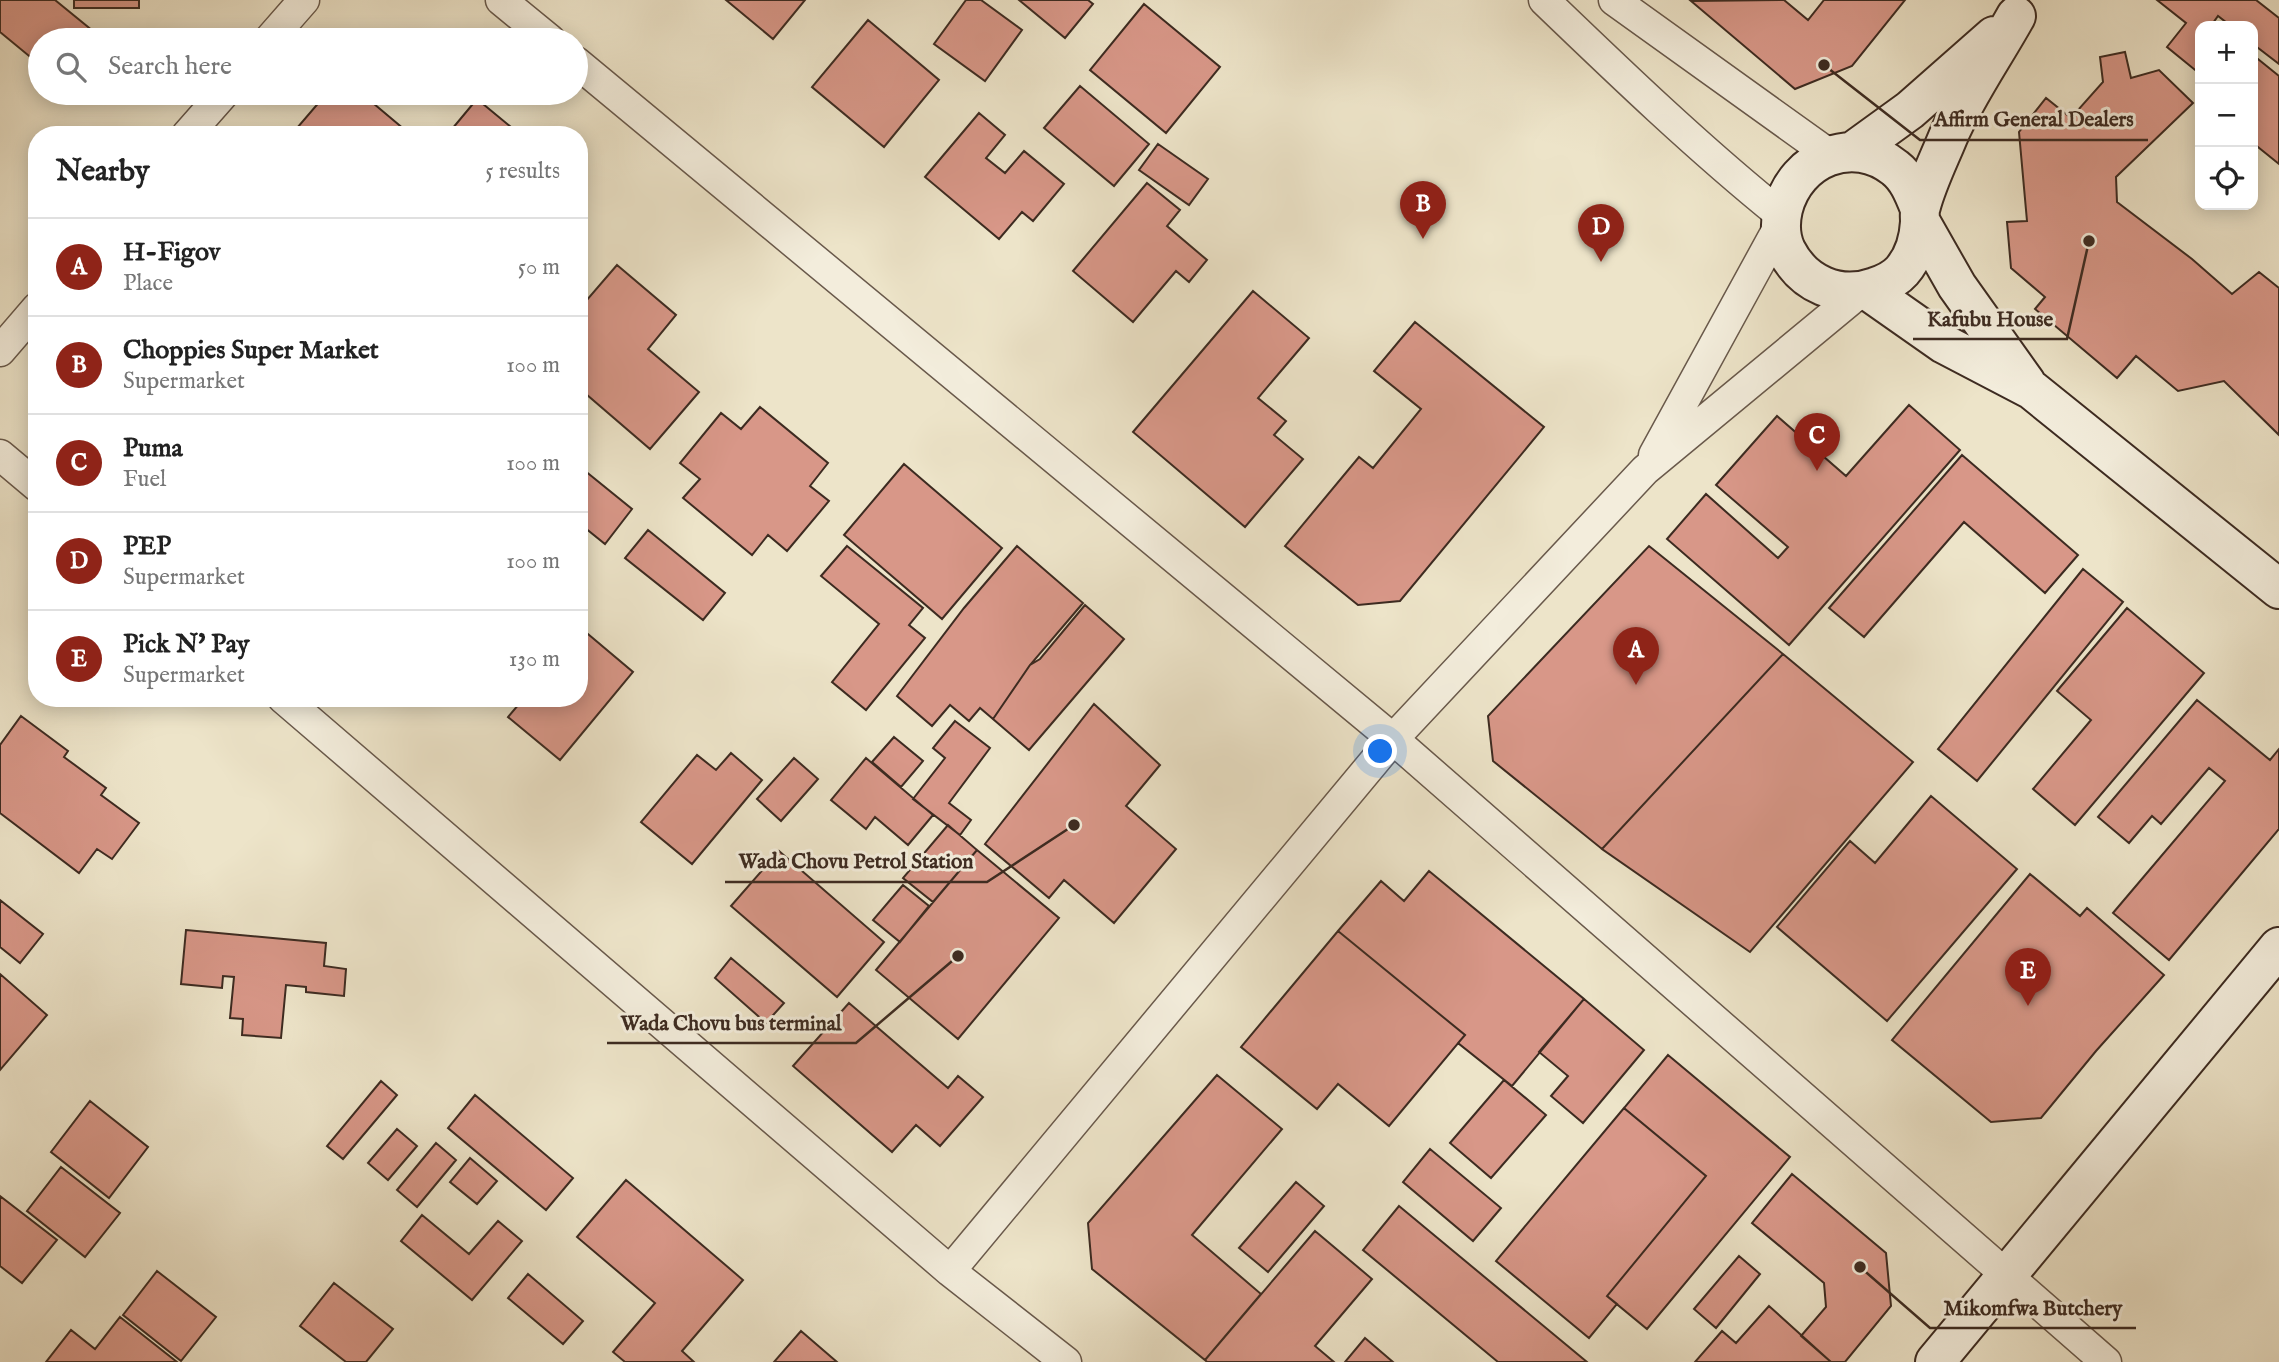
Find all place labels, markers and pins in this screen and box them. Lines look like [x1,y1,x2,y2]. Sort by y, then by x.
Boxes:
callout: Affirm General Dealers [1920,98,2148,140]
pin: B [1400,181,1446,239]
pin: D [1578,204,1624,262]
callout: Kafubu House [1913,297,2067,339]
pin: C [1794,413,1840,471]
pin: A [1613,627,1659,685]
callout: Wada Chovu Petrol Station [725,840,987,882]
pin: E [2005,948,2051,1006]
callout: Wada Chovu bus terminal [607,1001,856,1043]
callout: Mikomfwa Butchery [1930,1286,2136,1328]

